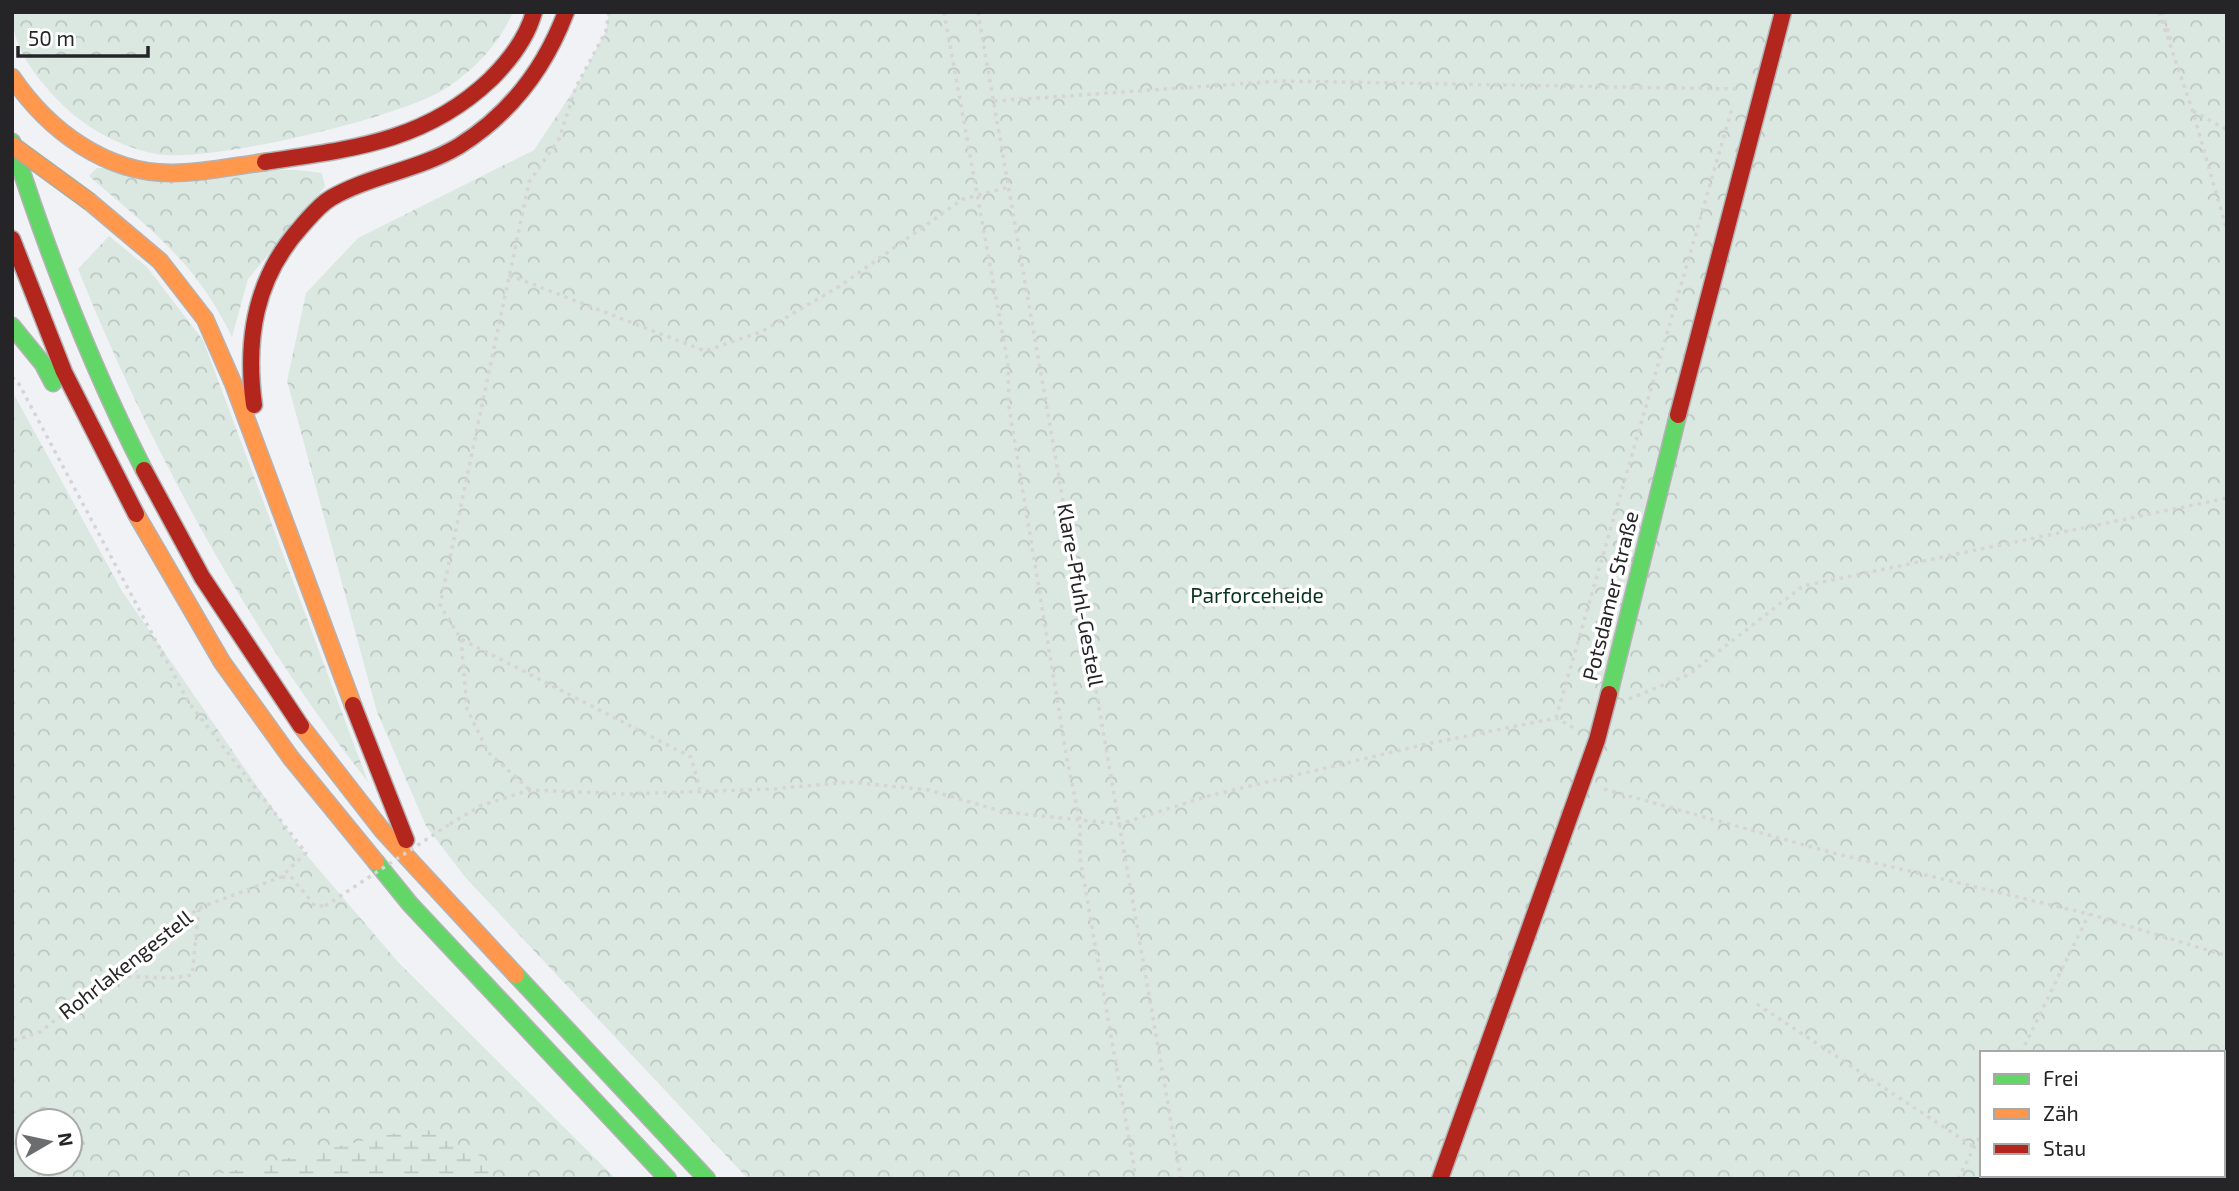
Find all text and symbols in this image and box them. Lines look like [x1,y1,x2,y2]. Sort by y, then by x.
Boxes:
scale bar [18,14,147,58]
text: 50 m [28,25,75,50]
street label: Klare-Pfuhl-Gestell [1053,501,1110,689]
street label: Potsdamer Straße [1576,508,1643,683]
park label: Parforceheide [1190,582,1324,607]
street label: Rohrlakengestell [53,904,197,1024]
legend [1980,1051,2225,1177]
text: Frei [2043,1065,2079,1090]
text: Zäh [2043,1100,2079,1125]
north arrow [14,1107,84,1177]
text: N [54,1131,79,1148]
text: Stau [2043,1135,2086,1160]

